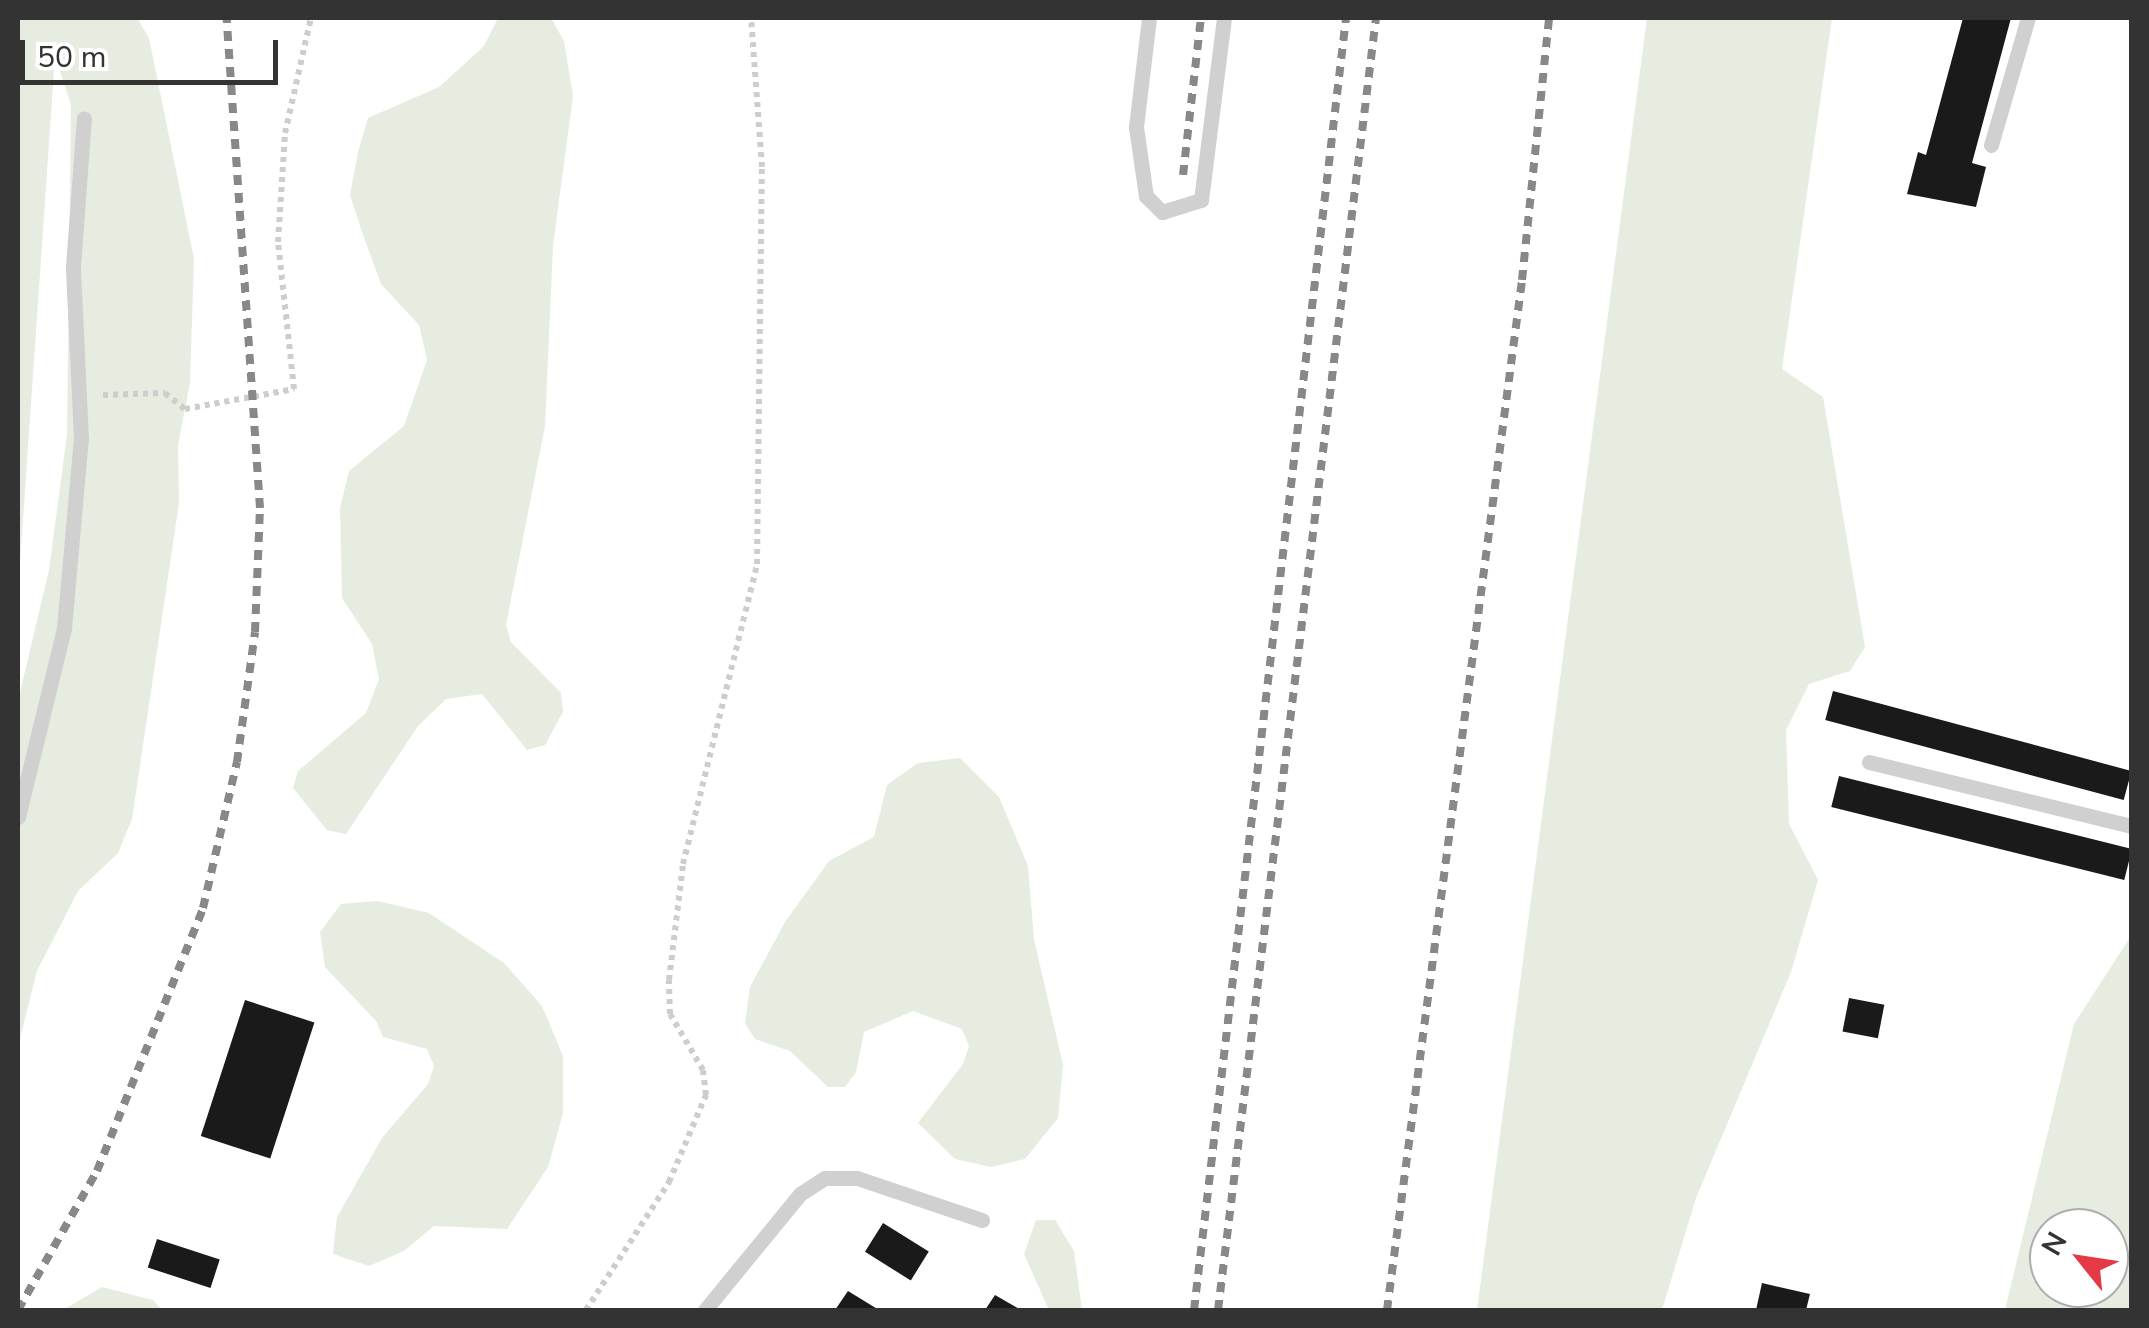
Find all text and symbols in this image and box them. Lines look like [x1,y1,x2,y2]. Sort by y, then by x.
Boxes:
scale bar [25,20,282,82]
text: 50 m [37,37,106,78]
north arrow [2029,1208,2129,1308]
text: N [2033,1225,2076,1263]

